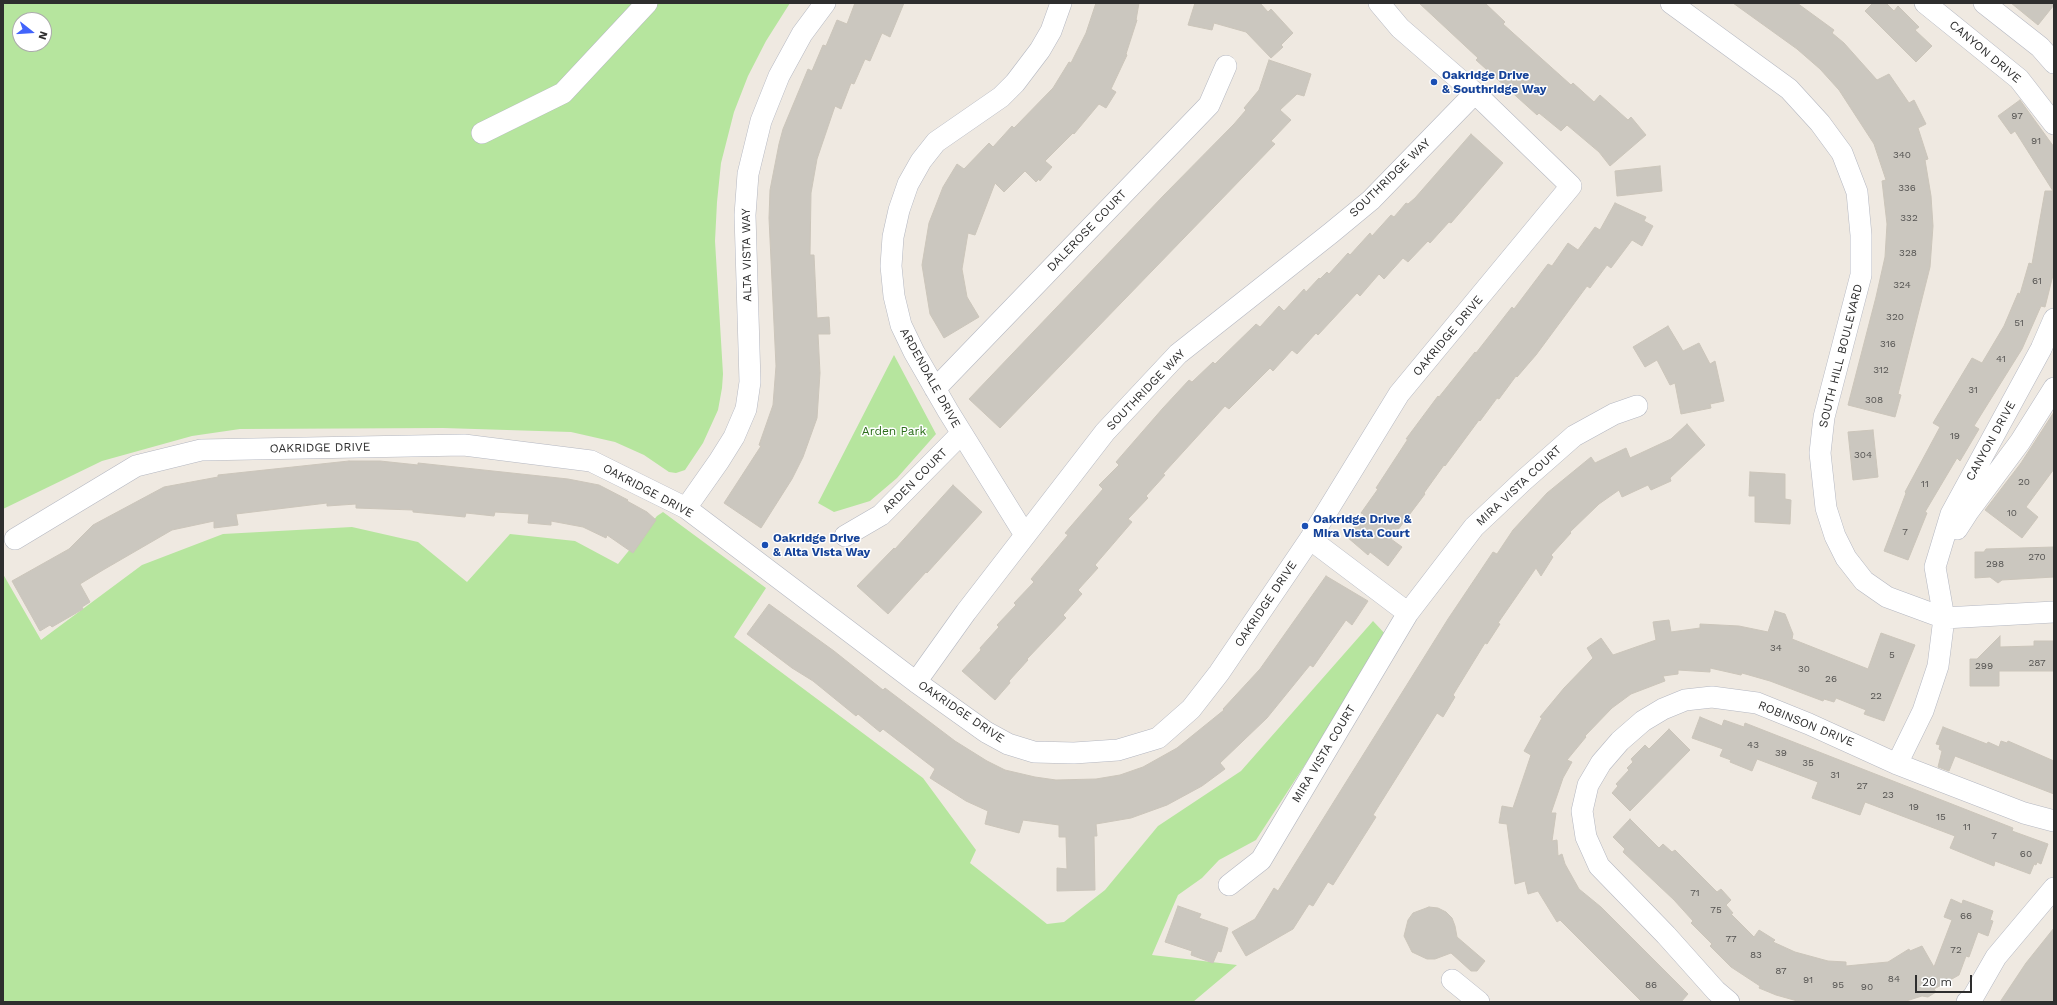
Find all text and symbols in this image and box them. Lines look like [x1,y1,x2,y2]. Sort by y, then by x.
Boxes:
north arrow [12,12,52,52]
street label: CANYON DRIVE [1946,18,2024,86]
text: N [36,30,50,41]
place label: Oakridge Drive & Southridge Way [1442,68,1546,96]
marker: Oakridge Drive & Southridge Way [1429,77,1439,87]
house number: 97 [2011,110,2023,122]
house number: 91 [2031,135,2041,147]
street label: SOUTHRIDGE WAY [1347,136,1433,220]
house number: 340 [1893,149,1911,161]
house number: 336 [1898,182,1916,194]
street label: DALEROSE COURT [1044,187,1130,275]
street label: ALTA VISTA WAY [739,208,755,302]
house number: 332 [1900,212,1918,224]
house number: 328 [1899,247,1917,259]
house number: 61 [2032,275,2042,287]
house number: 324 [1893,279,1911,291]
street label: SOUTH HILL BOULEVARD [1816,283,1866,429]
street label: OAKRIDGE DRIVE [1410,293,1486,379]
house number: 320 [1886,311,1904,323]
house number: 51 [2014,317,2024,329]
street label: ARDENDALE DRIVE [897,326,963,430]
house number: 316 [1880,338,1896,350]
street label: SOUTHRIDGE WAY [1104,347,1188,433]
house number: 41 [1996,353,2006,365]
house number: 312 [1873,364,1889,376]
house number: 31 [1968,384,1978,396]
house number: 308 [1865,394,1883,406]
street label: CANYON DRIVE [1963,399,2019,483]
park label: Arden Park [862,424,926,438]
house number: 19 [1950,430,1960,442]
street label: OAKRIDGE DRIVE [270,440,370,456]
street label: MIRA VISTA COURT [1473,443,1565,529]
street label: ARDEN COURT [880,446,950,516]
house number: 304 [1854,449,1872,461]
street label: OAKRIDGE DRIVE [600,461,696,521]
house number: 20 [2018,476,2030,488]
house number: 11 [1921,478,1929,490]
house number: 10 [2007,507,2017,519]
place label: Oakridge Drive & Mira Vista Court [1313,512,1411,540]
marker: Oakridge Drive & Mira Vista Court [1300,521,1310,531]
house number: 7 [1902,526,1908,538]
place label: Oakridge Drive & Alta Vista Way [773,531,870,559]
marker: Oakridge Drive & Alta Vista Way [760,540,770,550]
house number: 270 [2028,551,2046,563]
street label: OAKRIDGE DRIVE [1232,558,1300,650]
house number: 298 [1986,558,2004,570]
house number: 34 [1770,642,1782,654]
house number: 5 [1889,649,1895,661]
house number: 287 [2028,657,2046,669]
house number: 299 [1975,660,1993,672]
house number: 30 [1798,663,1810,675]
house number: 26 [1825,673,1837,685]
street label: OAKRIDGE DRIVE [915,678,1007,746]
house number: 22 [1870,690,1882,702]
street label: ROBINSON DRIVE [1756,698,1856,750]
street label: MIRA VISTA COURT [1289,703,1359,805]
house number: 43 [1747,739,1759,751]
house number: 39 [1775,747,1787,759]
house number: 35 [1802,757,1814,769]
house number: 31 [1830,769,1840,781]
house number: 27 [1856,780,1868,792]
house number: 23 [1882,789,1894,801]
house number: 19 [1909,801,1919,813]
house number: 15 [1936,811,1946,823]
house number: 11 [1963,821,1971,833]
house number: 7 [1991,830,1997,842]
house number: 60 [2020,848,2032,860]
house number: 71 [1690,887,1700,899]
house number: 75 [1710,904,1722,916]
house number: 66 [1960,910,1972,922]
house number: 77 [1725,933,1737,945]
house number: 72 [1950,944,1962,956]
house number: 83 [1750,949,1762,961]
house number: 87 [1775,965,1787,977]
scale bar [1917,967,1974,993]
house number: 84 [1888,973,1900,985]
house number: 91 [1803,974,1813,986]
text: 20 m [1922,975,1952,989]
house number: 86 [1645,979,1657,991]
house number: 95 [1832,979,1844,991]
house number: 90 [1861,981,1873,993]

